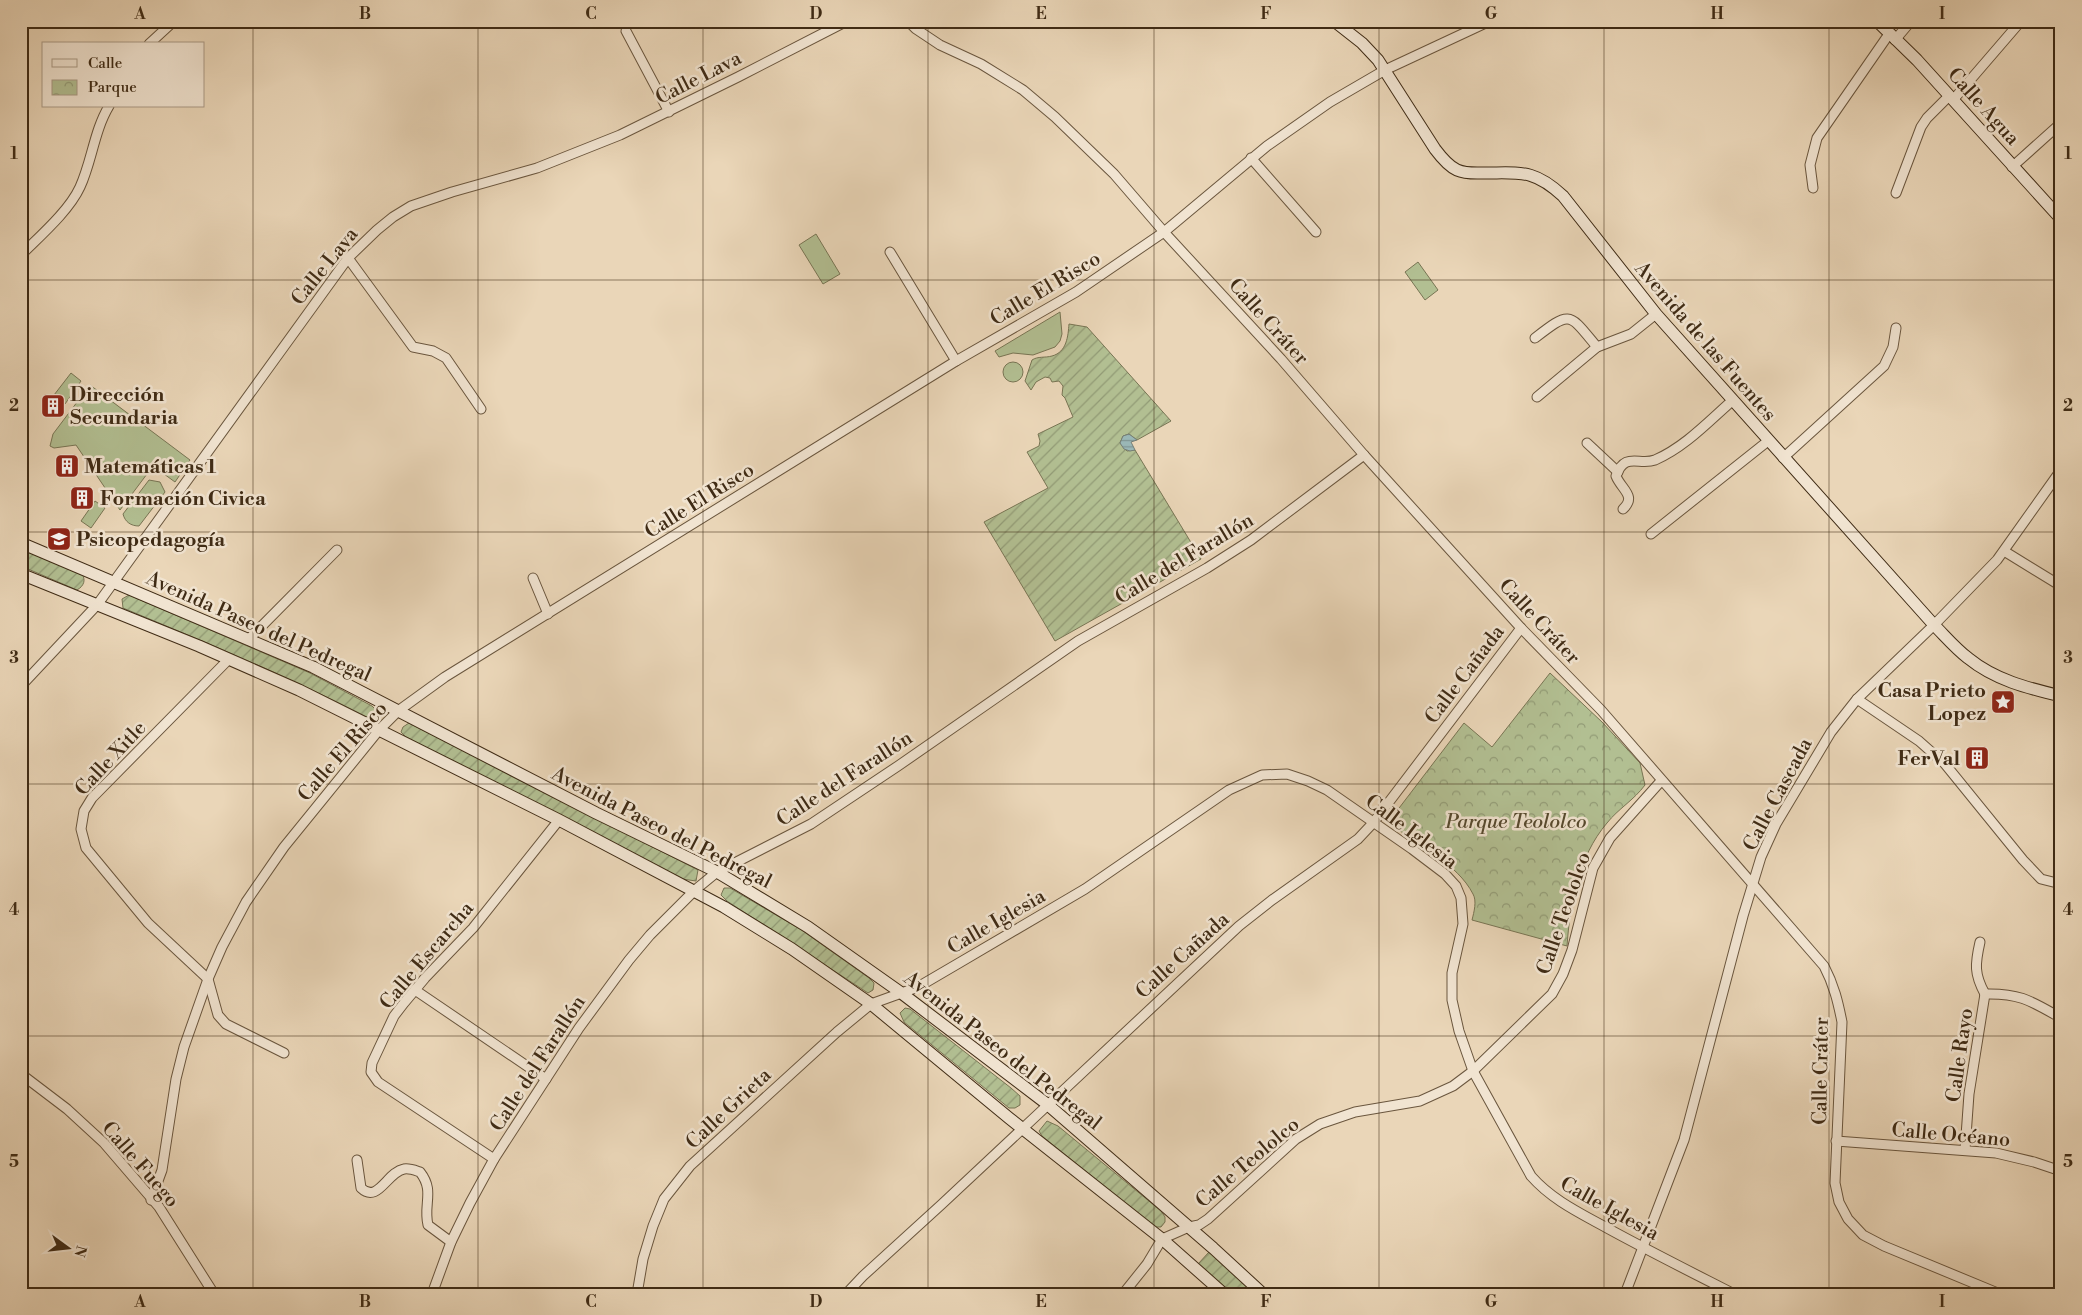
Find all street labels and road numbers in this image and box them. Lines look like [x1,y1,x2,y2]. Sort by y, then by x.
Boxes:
street label: Calle Lava [652,46,747,111]
street label: Calle Agua [1941,63,2025,152]
street label: Calle Lava [286,222,365,311]
street label: Calle El Risco [986,247,1105,332]
street label: Avenida de las Fuentes [1628,256,1781,427]
street label: Calle Cráter [1222,274,1314,371]
street label: Calle El Risco [640,458,759,545]
street label: Calle del Farallón [1111,508,1259,610]
street label: Avenida Paseo del Pedregal [141,566,375,688]
street label: Calle Cráter [1493,574,1585,670]
street label: Calle Cañada [1420,620,1511,729]
street label: Calle El Risco [293,697,393,807]
street label: Calle Xitle [70,716,152,802]
street label: Calle del Farallón [772,726,918,833]
street label: Calle Cascada [1738,733,1819,855]
street label: Avenida Paseo del Pedregal [546,761,776,895]
street label: Calle Iglesia [1360,789,1463,876]
street label: Calle Teololco [1532,849,1597,978]
street label: Calle Iglesia [943,884,1051,960]
street label: Calle Escarcha [375,896,480,1015]
street label: Calle Cañada [1131,907,1236,1005]
street label: Avenida Paseo del Pedregal [897,966,1106,1136]
street label: Calle del Farallón [485,991,592,1137]
street label: Calle Rayo [1942,1007,1979,1104]
street label: Calle Cráter [1808,1016,1835,1125]
street label: Calle Grieta [681,1063,778,1155]
street label: Calle Teololco [1191,1112,1305,1214]
street label: Calle Fuego [96,1117,184,1213]
street label: Calle Océano [1890,1118,2011,1153]
street label: Calle Iglesia [1555,1172,1664,1247]

